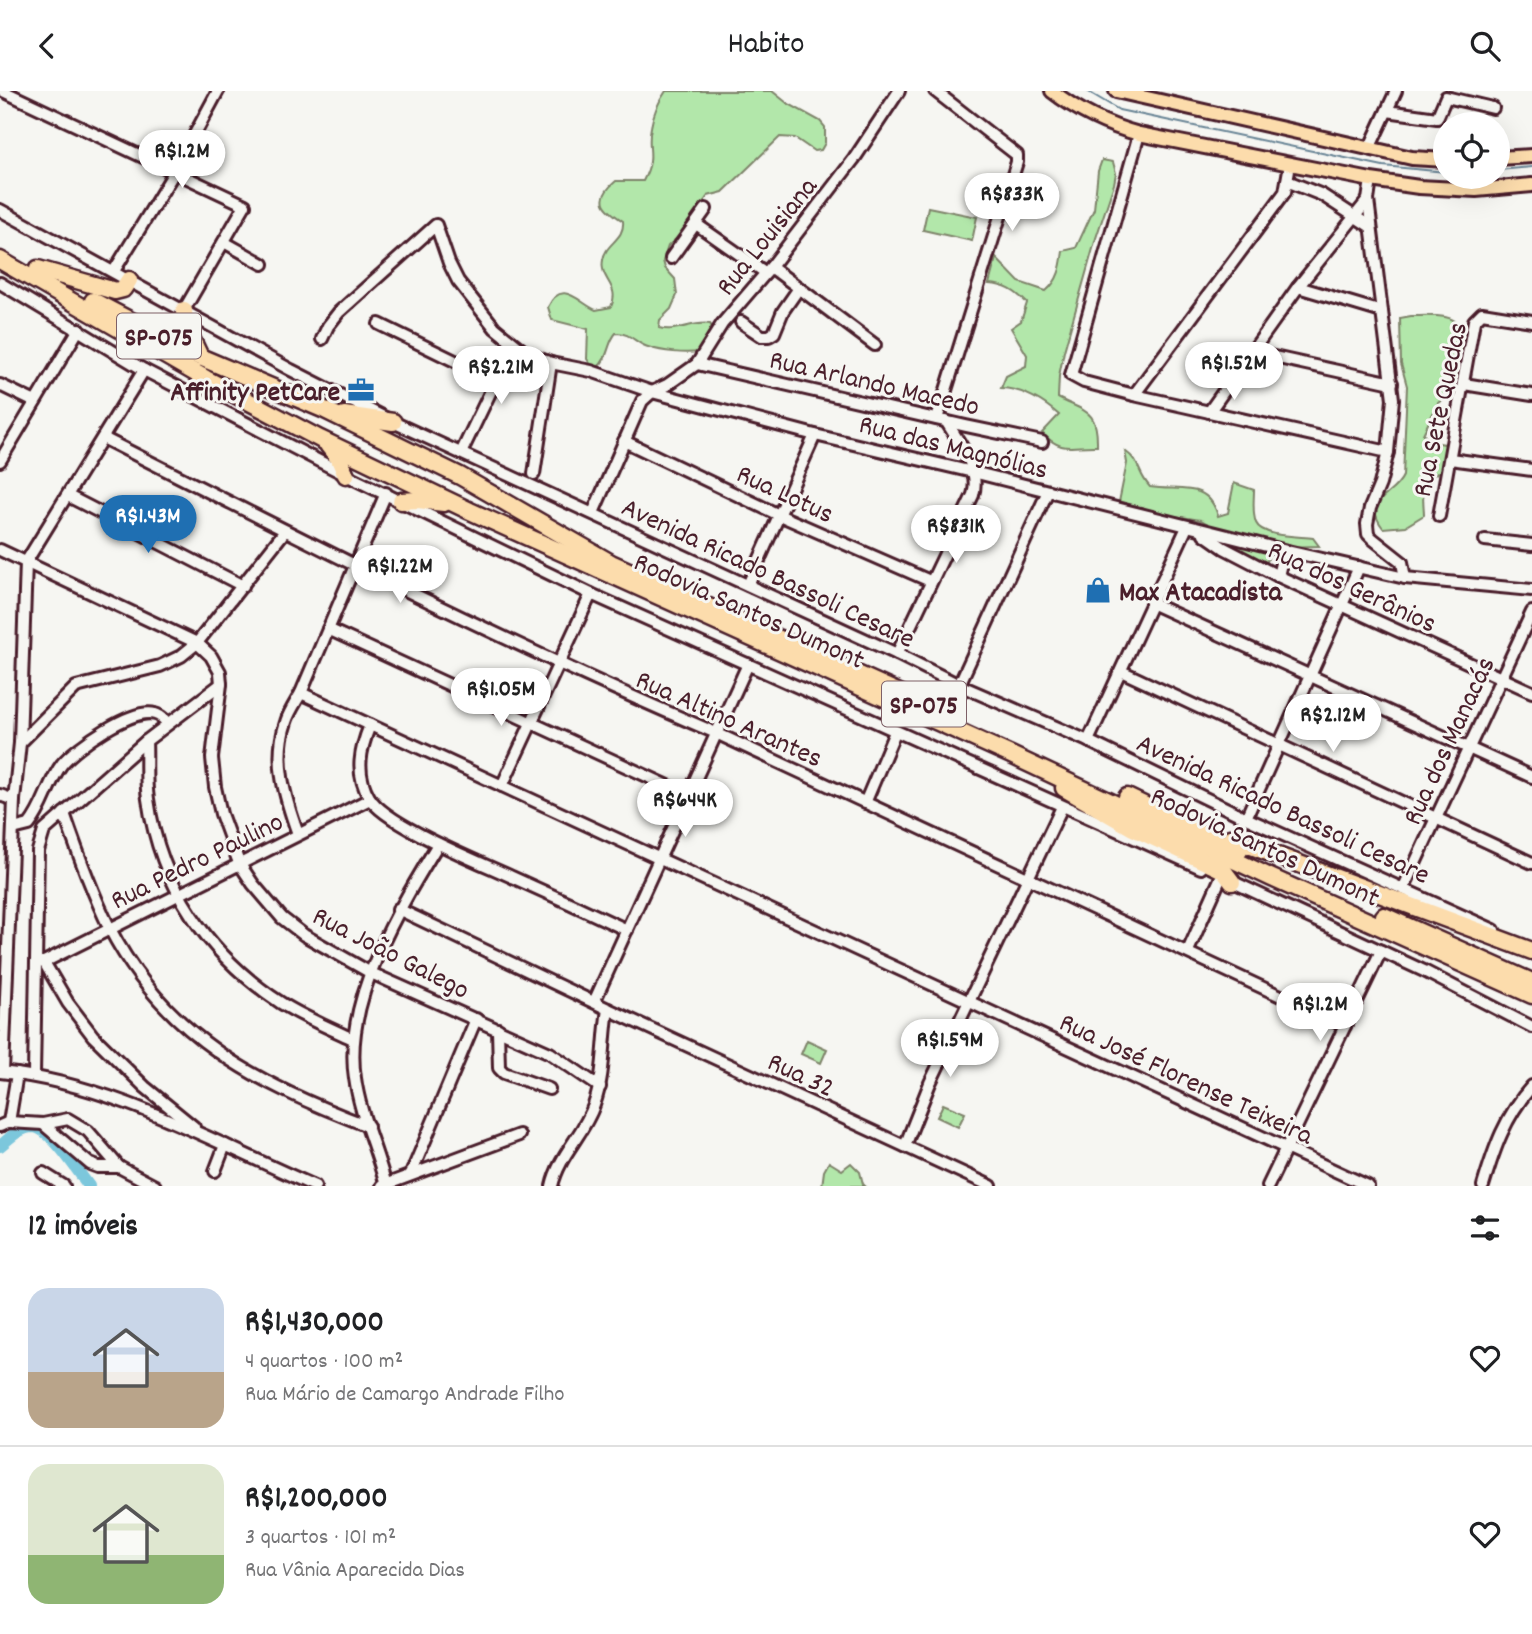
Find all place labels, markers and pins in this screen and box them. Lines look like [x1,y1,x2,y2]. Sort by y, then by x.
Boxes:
pin: R$1.2M [125,131,239,190]
pin: R$833K [955,173,1069,233]
pin: R$1.52M [1169,343,1299,402]
pin: R$2.21M [436,347,566,406]
place label: Affinity PetCare [170,375,340,415]
office icon: Affinity PetCare [346,375,376,405]
pin: R$1.43M [83,496,213,555]
pin: R$831K [899,505,1013,565]
pin: R$1.22M [335,545,465,605]
shop icon: Max Atacadista [1083,575,1113,605]
place label: Max Atacadista [1119,575,1283,615]
pin: R$1.05M [436,669,566,728]
pin: R$2.12M [1268,695,1398,754]
pin: R$644K [628,779,742,839]
pin: R$1.2M [1263,983,1377,1043]
pin: R$1.59M [885,1019,1015,1079]

